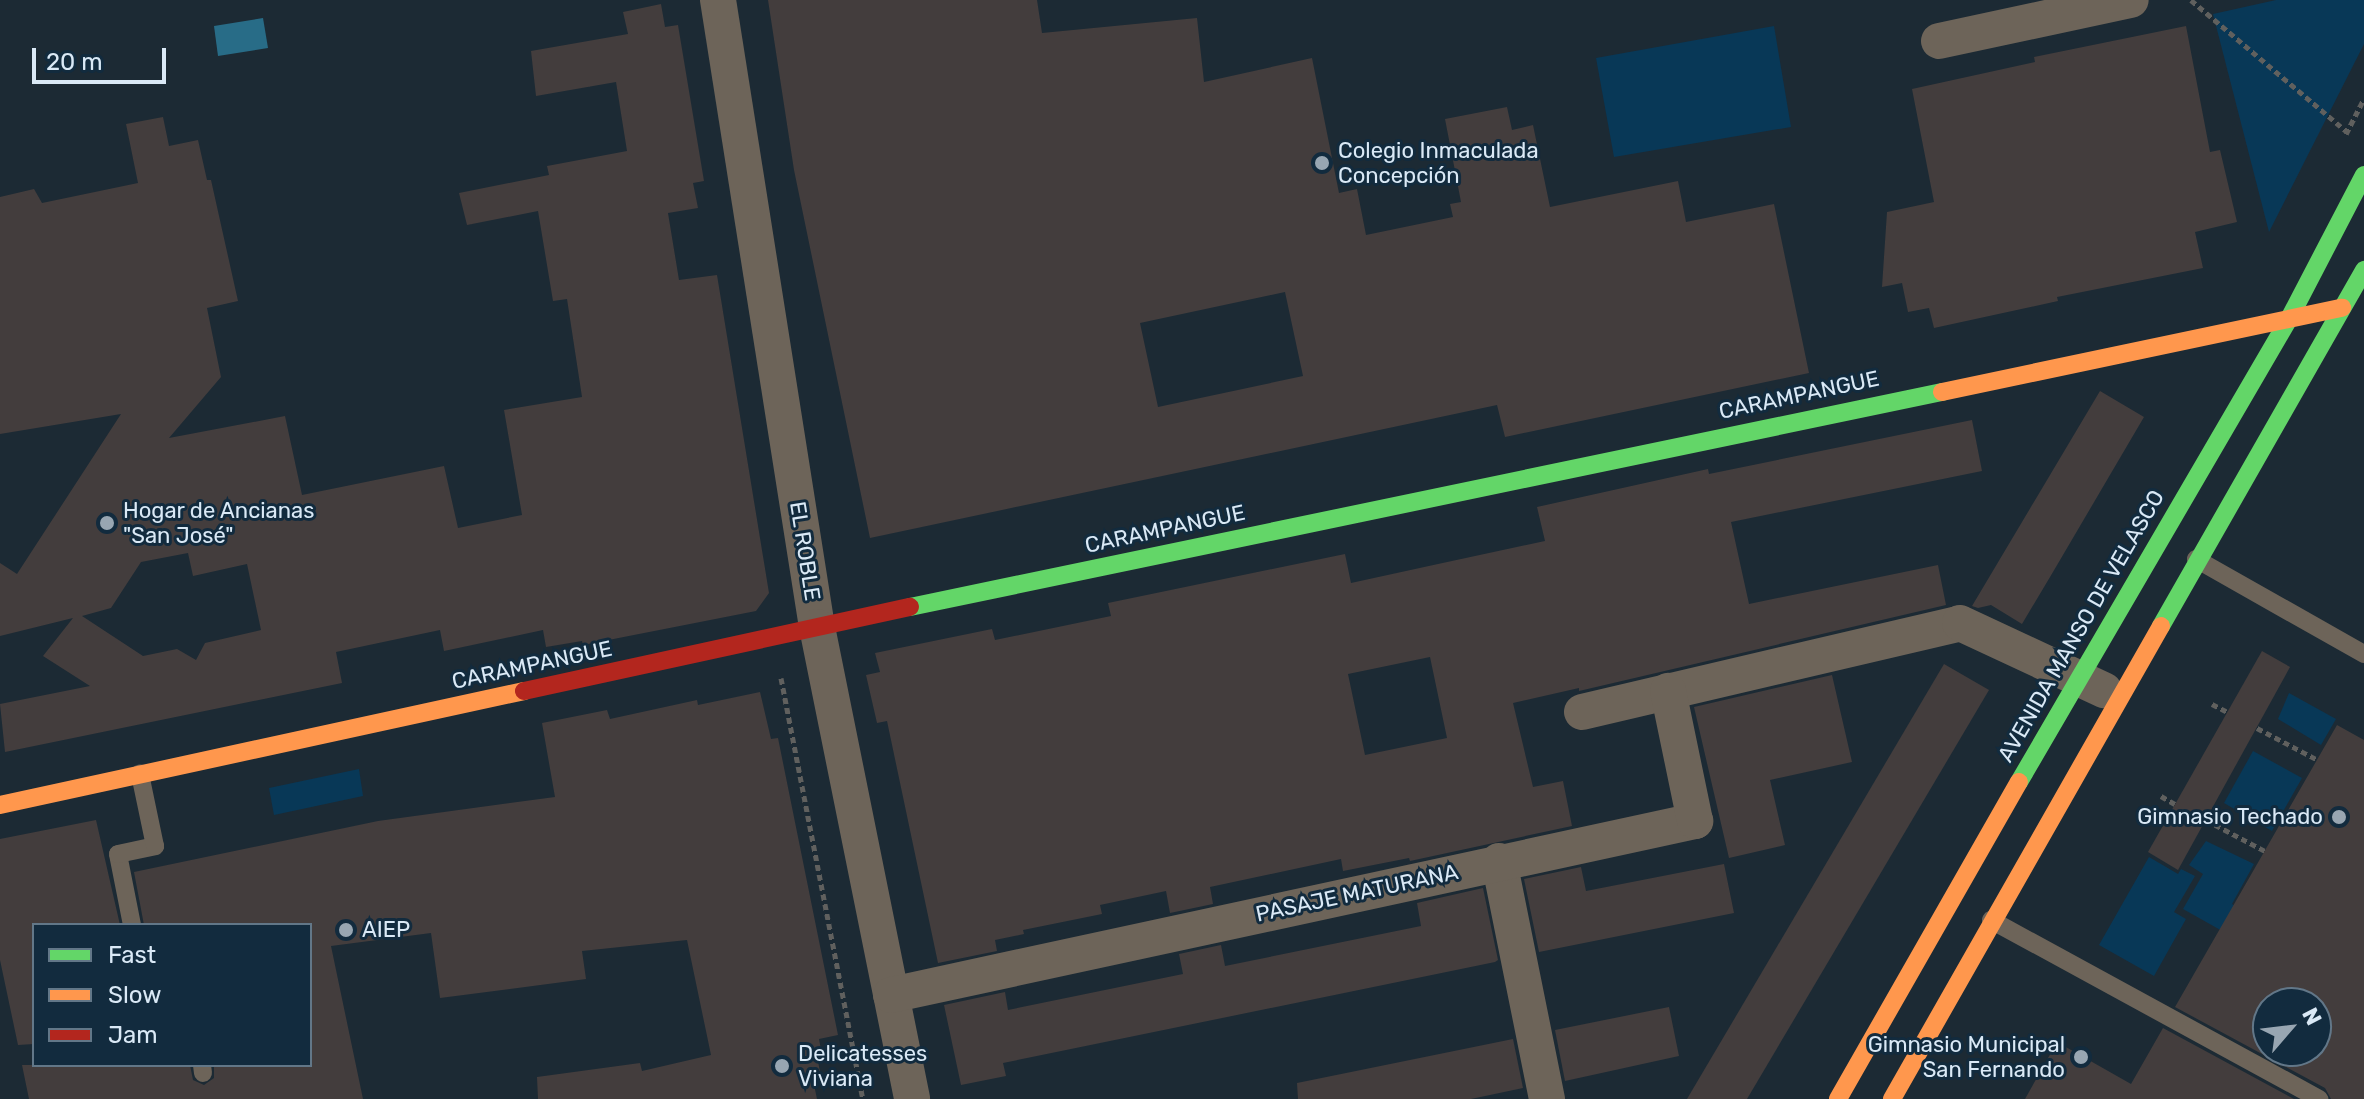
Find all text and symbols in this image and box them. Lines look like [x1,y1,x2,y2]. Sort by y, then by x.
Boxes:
scale bar [36,32,170,82]
text: 20 m [46,48,103,76]
place label: Colegio Inmaculada Concepción [1338,137,1539,188]
marker: Colegio Inmaculada Concepción [1313,154,1331,172]
street label: CARAMPANGUE [1717,365,1881,425]
street label: AVENIDA MANSO DE VELASCO [1992,485,2170,767]
place label: Hogar de Ancianas "San José" [123,497,316,548]
street label: EL ROBLE [784,499,826,603]
street label: CARAMPANGUE [1083,499,1247,559]
marker: Hogar de Ancianas "San José" [98,514,116,532]
street label: CARAMPANGUE [450,635,614,695]
place label: Gimnasio Techado [2137,804,2323,830]
marker: Gimnasio Techado [2330,808,2348,826]
street label: PASAJE MATURANA [1253,859,1461,927]
place label: AIEP [362,917,410,943]
marker: AIEP [337,921,355,939]
legend [32,923,312,1067]
text: Fast [108,941,156,969]
text: Slow [108,981,161,1009]
north arrow [2252,987,2332,1067]
text: N [2296,1003,2327,1030]
text: Jam [108,1021,158,1049]
place label: Gimnasio Municipal San Fernando [1868,1031,2065,1082]
place label: Delicatesses Viviana [798,1040,927,1092]
marker: Gimnasio Municipal San Fernando [2072,1048,2090,1066]
marker: Delicatesses Viviana [773,1057,791,1075]

